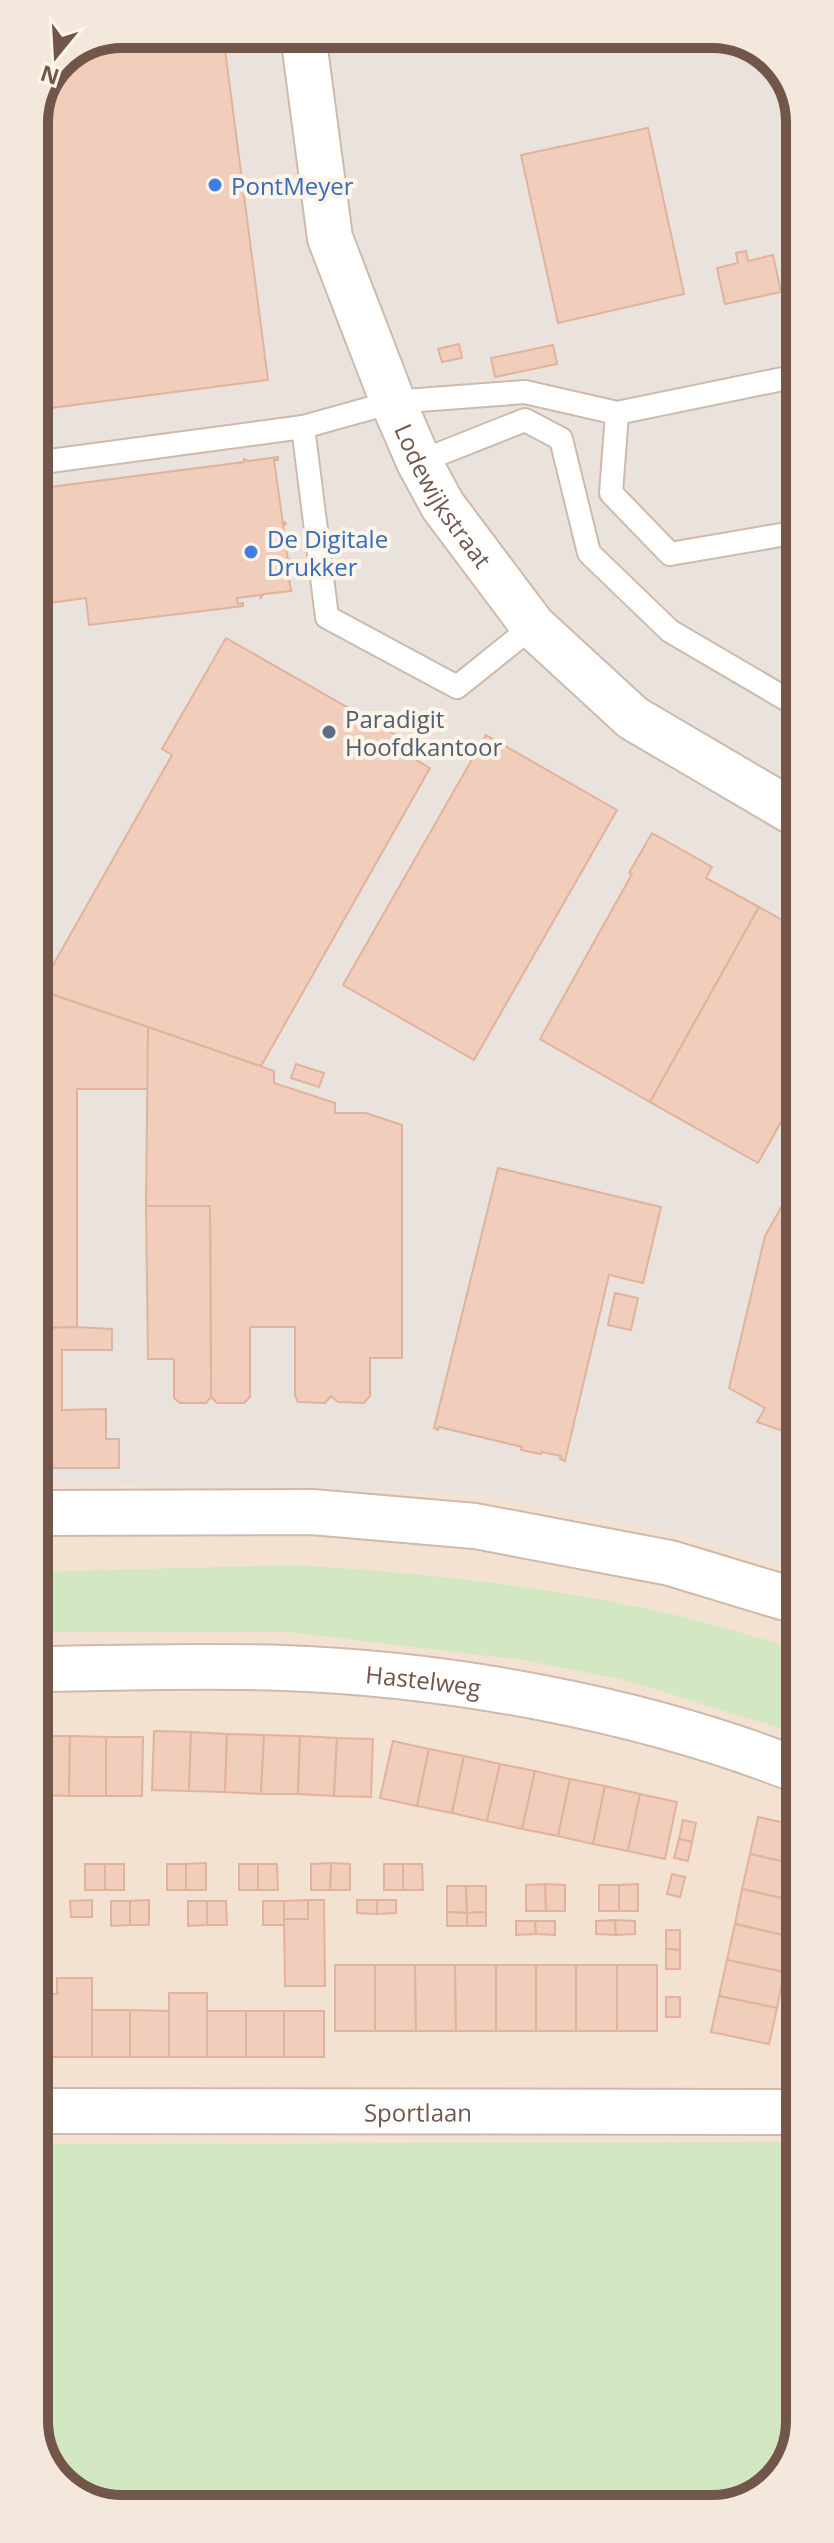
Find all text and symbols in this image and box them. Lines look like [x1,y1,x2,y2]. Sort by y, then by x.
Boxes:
north arrow [16,16,96,96]
text: N [36,59,63,93]
place label: PontMeyer [231,169,354,202]
marker: PontMeyer [206,176,224,194]
street label: Lodewijkstraat [388,418,500,574]
place label: De Digitale Drukker [267,522,388,583]
marker: De Digitale Drukker [242,543,260,561]
place label: Paradigit Hoofdkantoor [345,702,502,763]
marker: Paradigit Hoofdkantoor [320,723,338,741]
street label: Hastelweg [364,1657,483,1703]
street label: Sportlaan [364,2095,472,2128]

